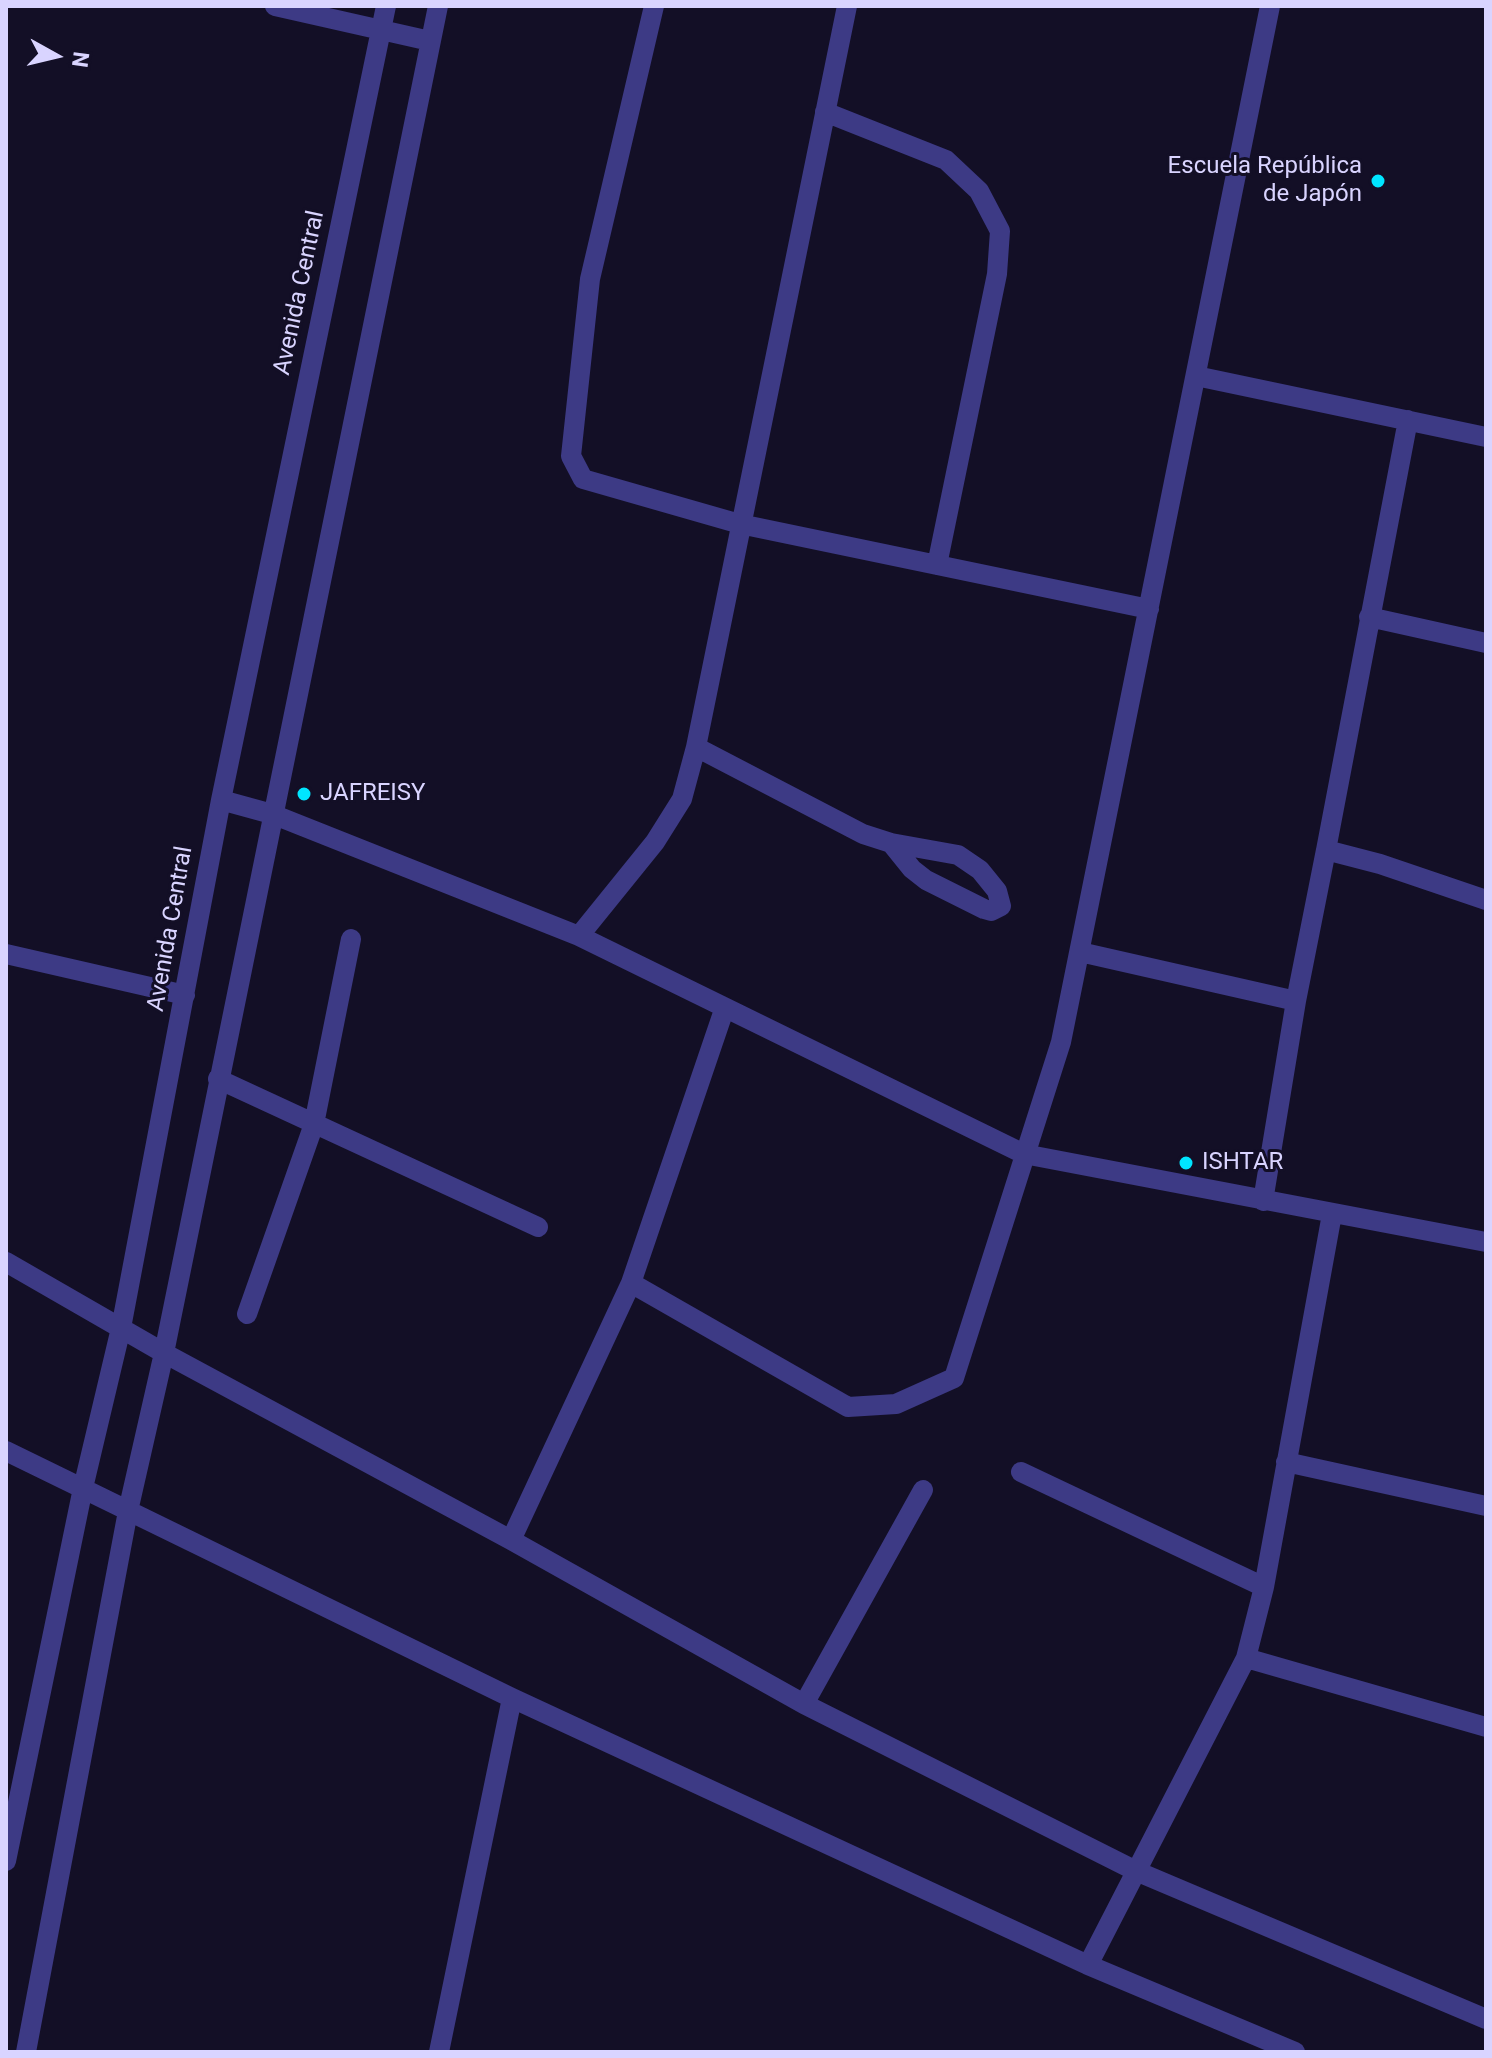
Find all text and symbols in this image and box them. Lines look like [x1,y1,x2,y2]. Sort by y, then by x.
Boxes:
north arrow [16,16,96,96]
text: N [67,50,94,69]
place label: Escuela República de Japón [1168,153,1362,209]
marker: Escuela República de Japón [1369,172,1387,190]
street label: Avenida Central [269,208,331,378]
place label: JAFREISY [320,780,426,808]
marker: JAFREISY [295,785,313,803]
street label: Avenida Central [142,844,200,1014]
place label: ISHTAR [1202,1149,1283,1177]
marker: ISHTAR [1177,1154,1195,1172]

